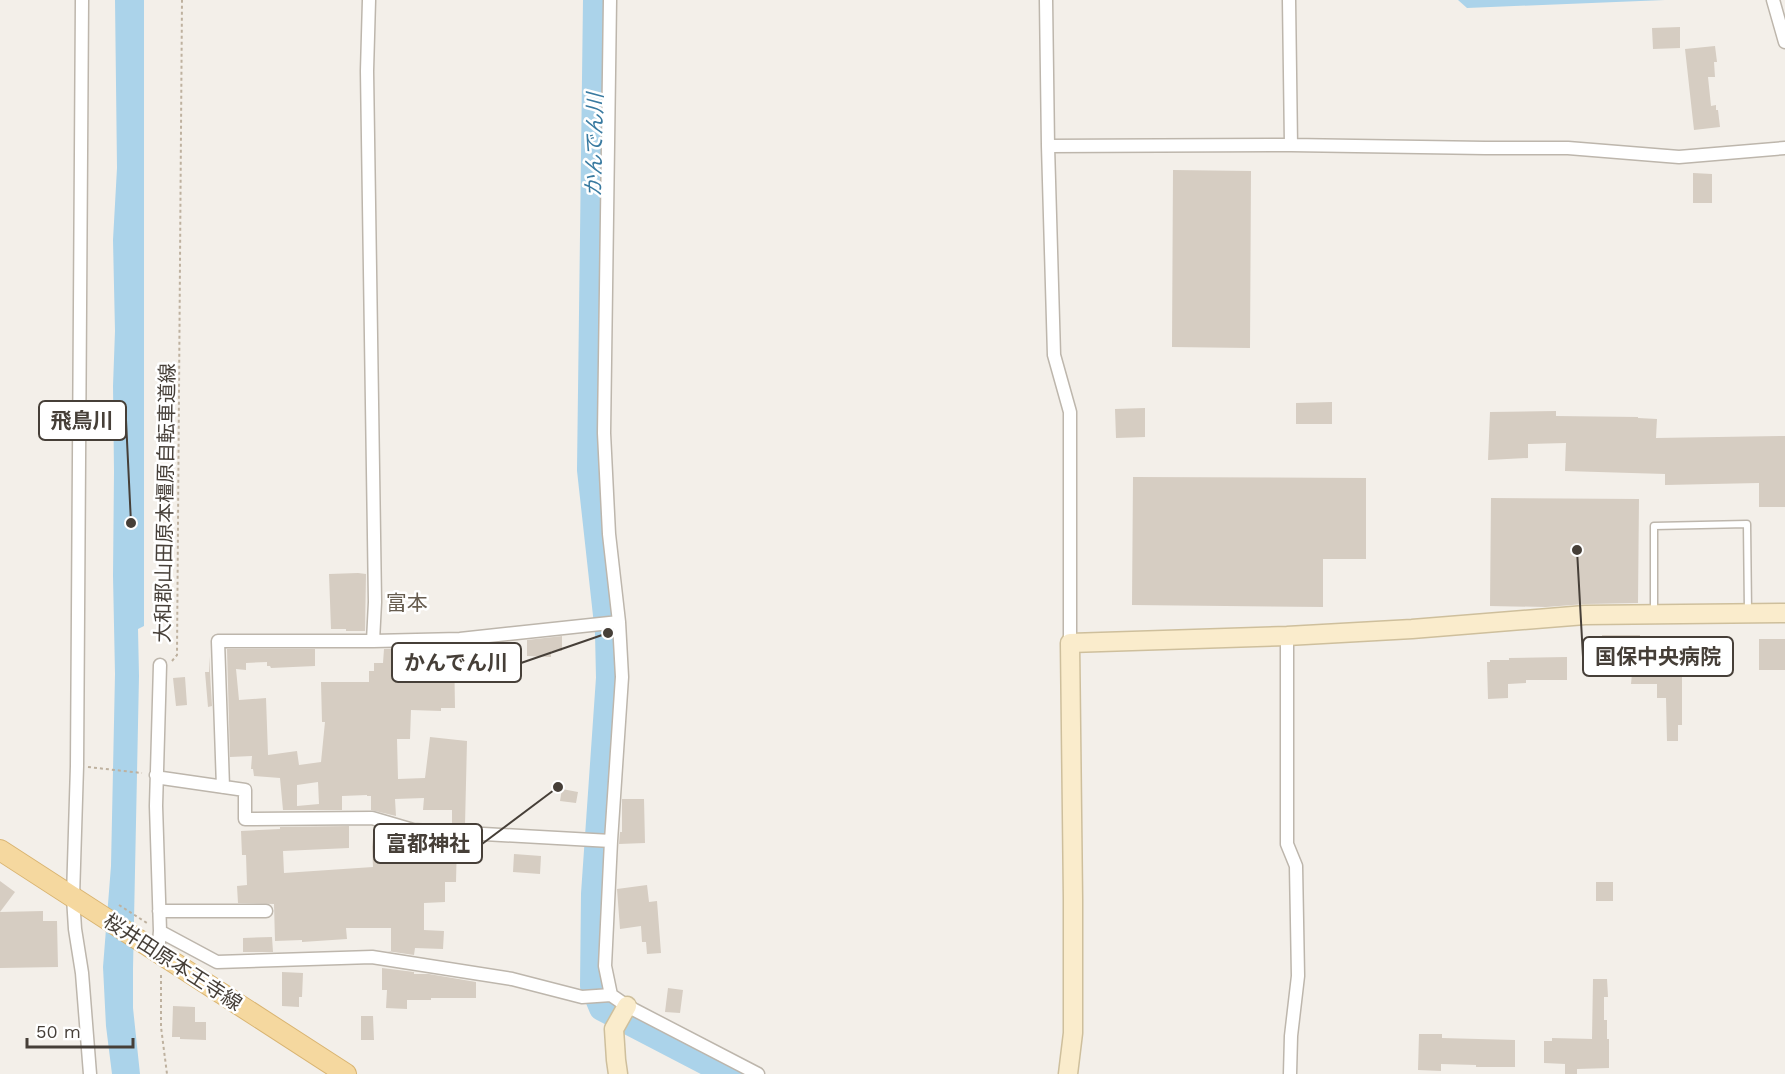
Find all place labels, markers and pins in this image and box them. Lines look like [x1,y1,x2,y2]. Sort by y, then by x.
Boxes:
callout: 飛鳥川 [39,401,126,440]
callout: 国保中央病院 [1583,637,1733,676]
callout: かんでん川 [392,643,521,682]
callout: 富都神社 [374,824,482,863]

